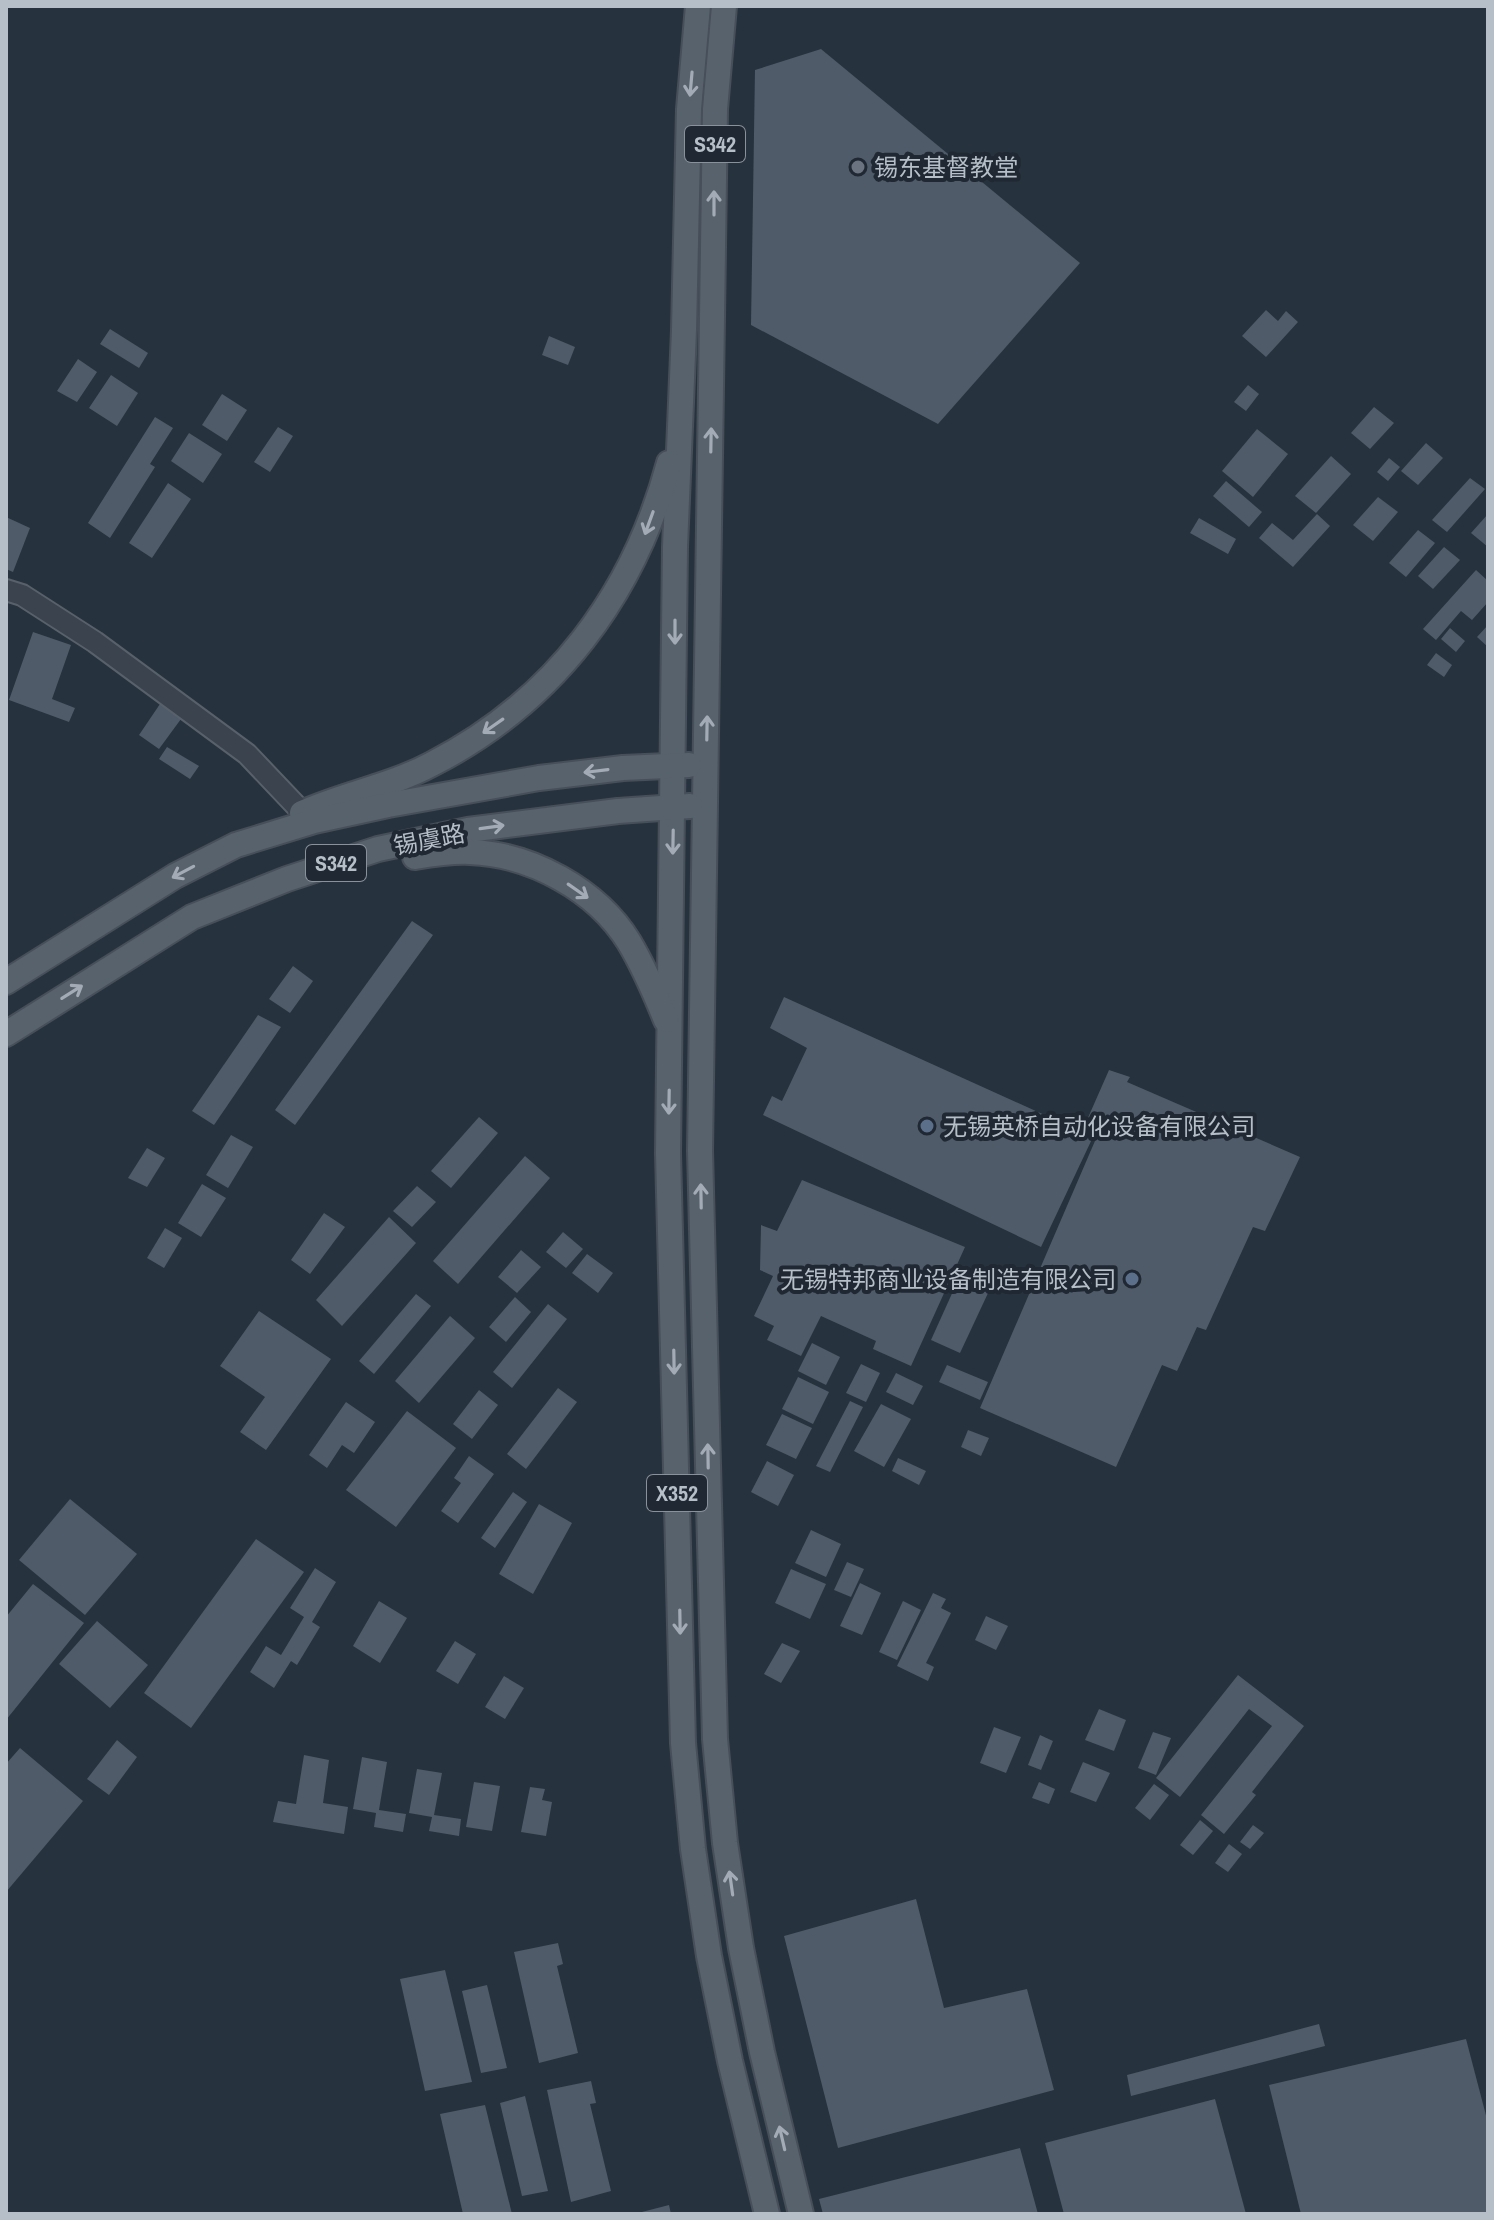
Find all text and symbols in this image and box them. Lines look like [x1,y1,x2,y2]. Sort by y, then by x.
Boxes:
one-way arrow [683,70,698,97]
road number: S342 [685,126,745,162]
place label: 锡东基督教堂 [874,151,1018,183]
marker: 锡东基督教堂 [849,158,867,176]
one-way arrow [706,190,722,217]
one-way arrow [704,427,719,454]
one-way arrow [641,510,655,535]
one-way arrow [667,618,683,645]
one-way arrow [699,715,715,742]
one-way arrow [482,718,504,734]
one-way arrow [584,764,609,779]
street label: 锡虞路 [391,816,467,862]
one-way arrow [479,819,504,834]
one-way arrow [666,828,681,855]
road number: S342 [306,845,366,881]
one-way arrow [171,865,195,881]
one-way arrow [566,883,588,899]
one-way arrow [60,984,83,1000]
one-way arrow [661,1088,677,1115]
place label: 无锡英桥自动化设备有限公司 [943,1110,1255,1142]
marker: 无锡英桥自动化设备有限公司 [918,1117,936,1135]
one-way arrow [694,1183,709,1210]
place label: 无锡特邦商业设备制造有限公司 [780,1263,1116,1295]
marker: 无锡特邦商业设备制造有限公司 [1123,1270,1141,1288]
one-way arrow [666,1348,681,1375]
one-way arrow [701,1443,716,1470]
road number: X352 [647,1475,707,1511]
one-way arrow [673,1608,688,1635]
one-way arrow [723,1871,738,1897]
one-way arrow [774,2126,789,2152]

